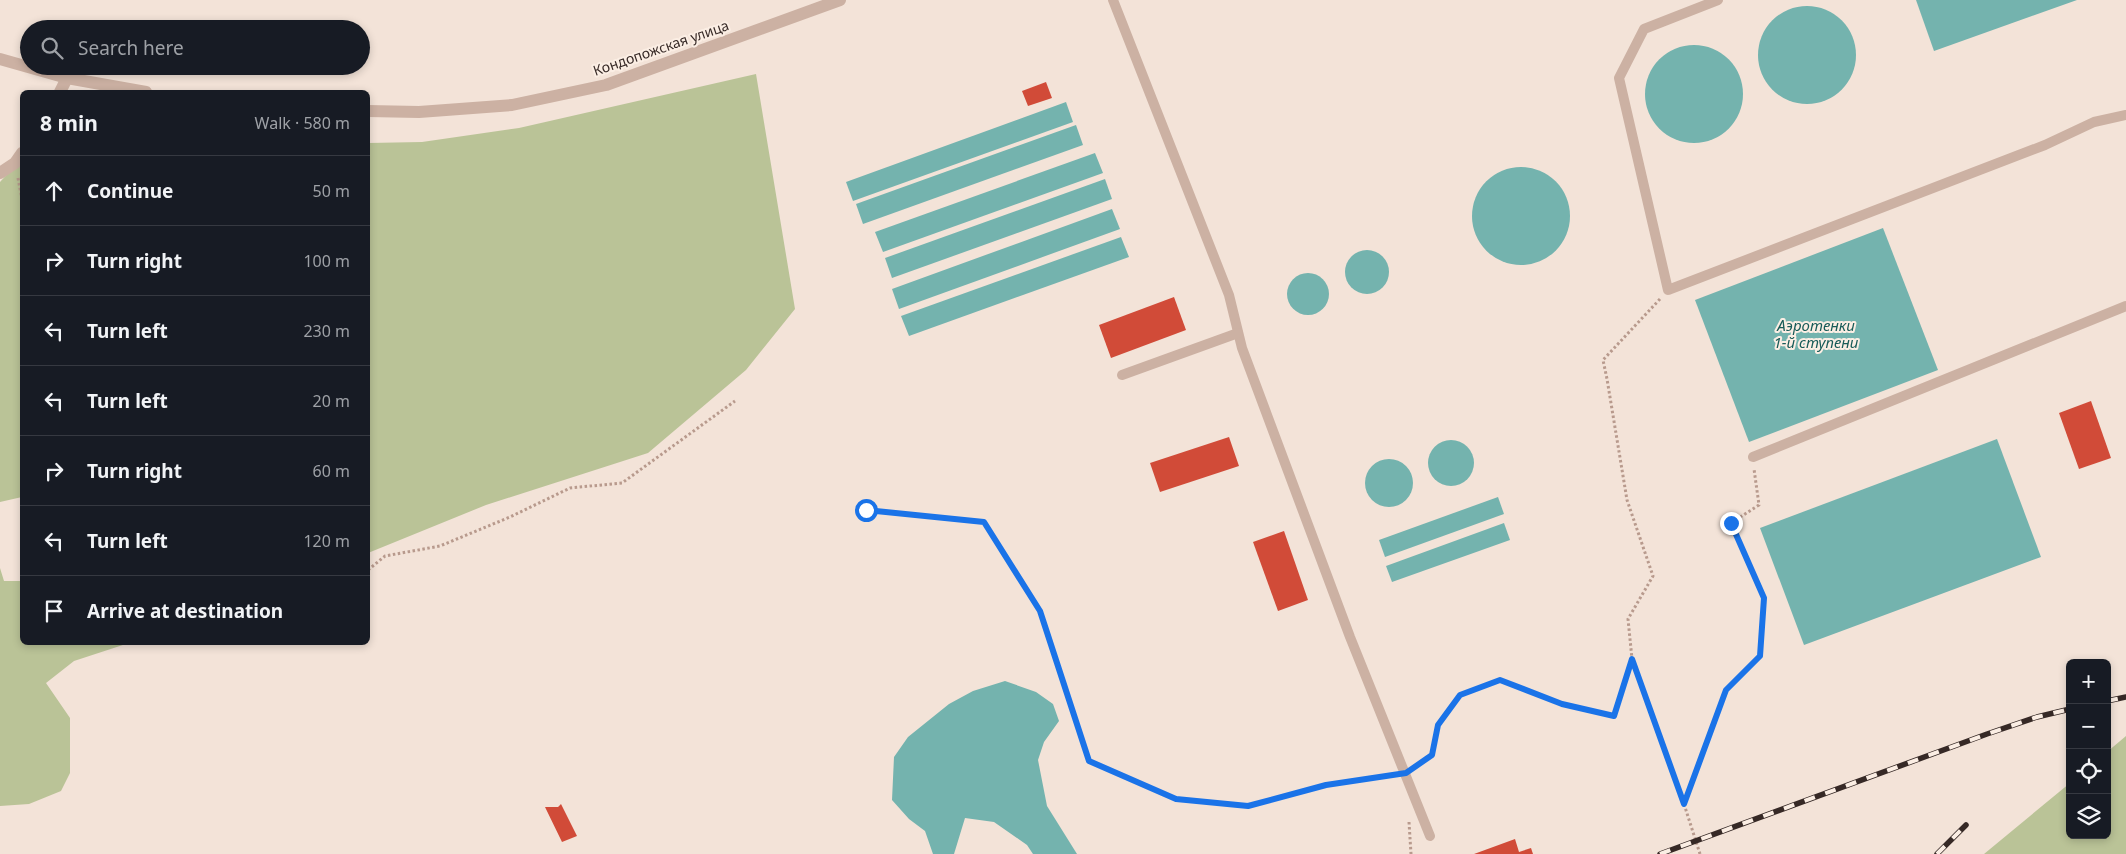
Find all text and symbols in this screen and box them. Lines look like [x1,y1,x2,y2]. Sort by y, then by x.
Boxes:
street label: Кондопожская улица [590,15,731,80]
search box [20,20,370,75]
icon: search [38,34,66,62]
text: Search here [78,35,184,61]
text: 8 min [40,109,98,137]
text: Walk · 580 m [255,112,350,134]
icon: ahead [40,177,68,205]
text: Continue [87,178,173,204]
text: 50 m [313,180,350,202]
icon: right [40,247,68,275]
text: Turn right [87,248,182,274]
text: 100 m [303,250,350,272]
water label: Аэротенки 1-й ступени [1774,315,1859,352]
icon: left [40,317,68,345]
text: Turn left [87,318,168,344]
text: 230 m [303,320,350,342]
icon: left [40,387,68,415]
text: Turn left [87,388,168,414]
text: 20 m [313,390,350,412]
icon: right [40,457,68,485]
text: Turn right [87,458,182,484]
text: 60 m [313,460,350,482]
route start [855,499,878,522]
route end [1720,512,1743,535]
icon: left [40,527,68,555]
text: Turn left [87,528,168,554]
text: 120 m [303,530,350,552]
icon: arrive [40,597,68,625]
text: Arrive at destination [87,598,283,624]
map controls [2066,659,2111,839]
button: + [2066,659,2111,704]
button: − [2066,704,2111,749]
button: locate [2066,749,2111,794]
button: layers [2066,794,2111,839]

